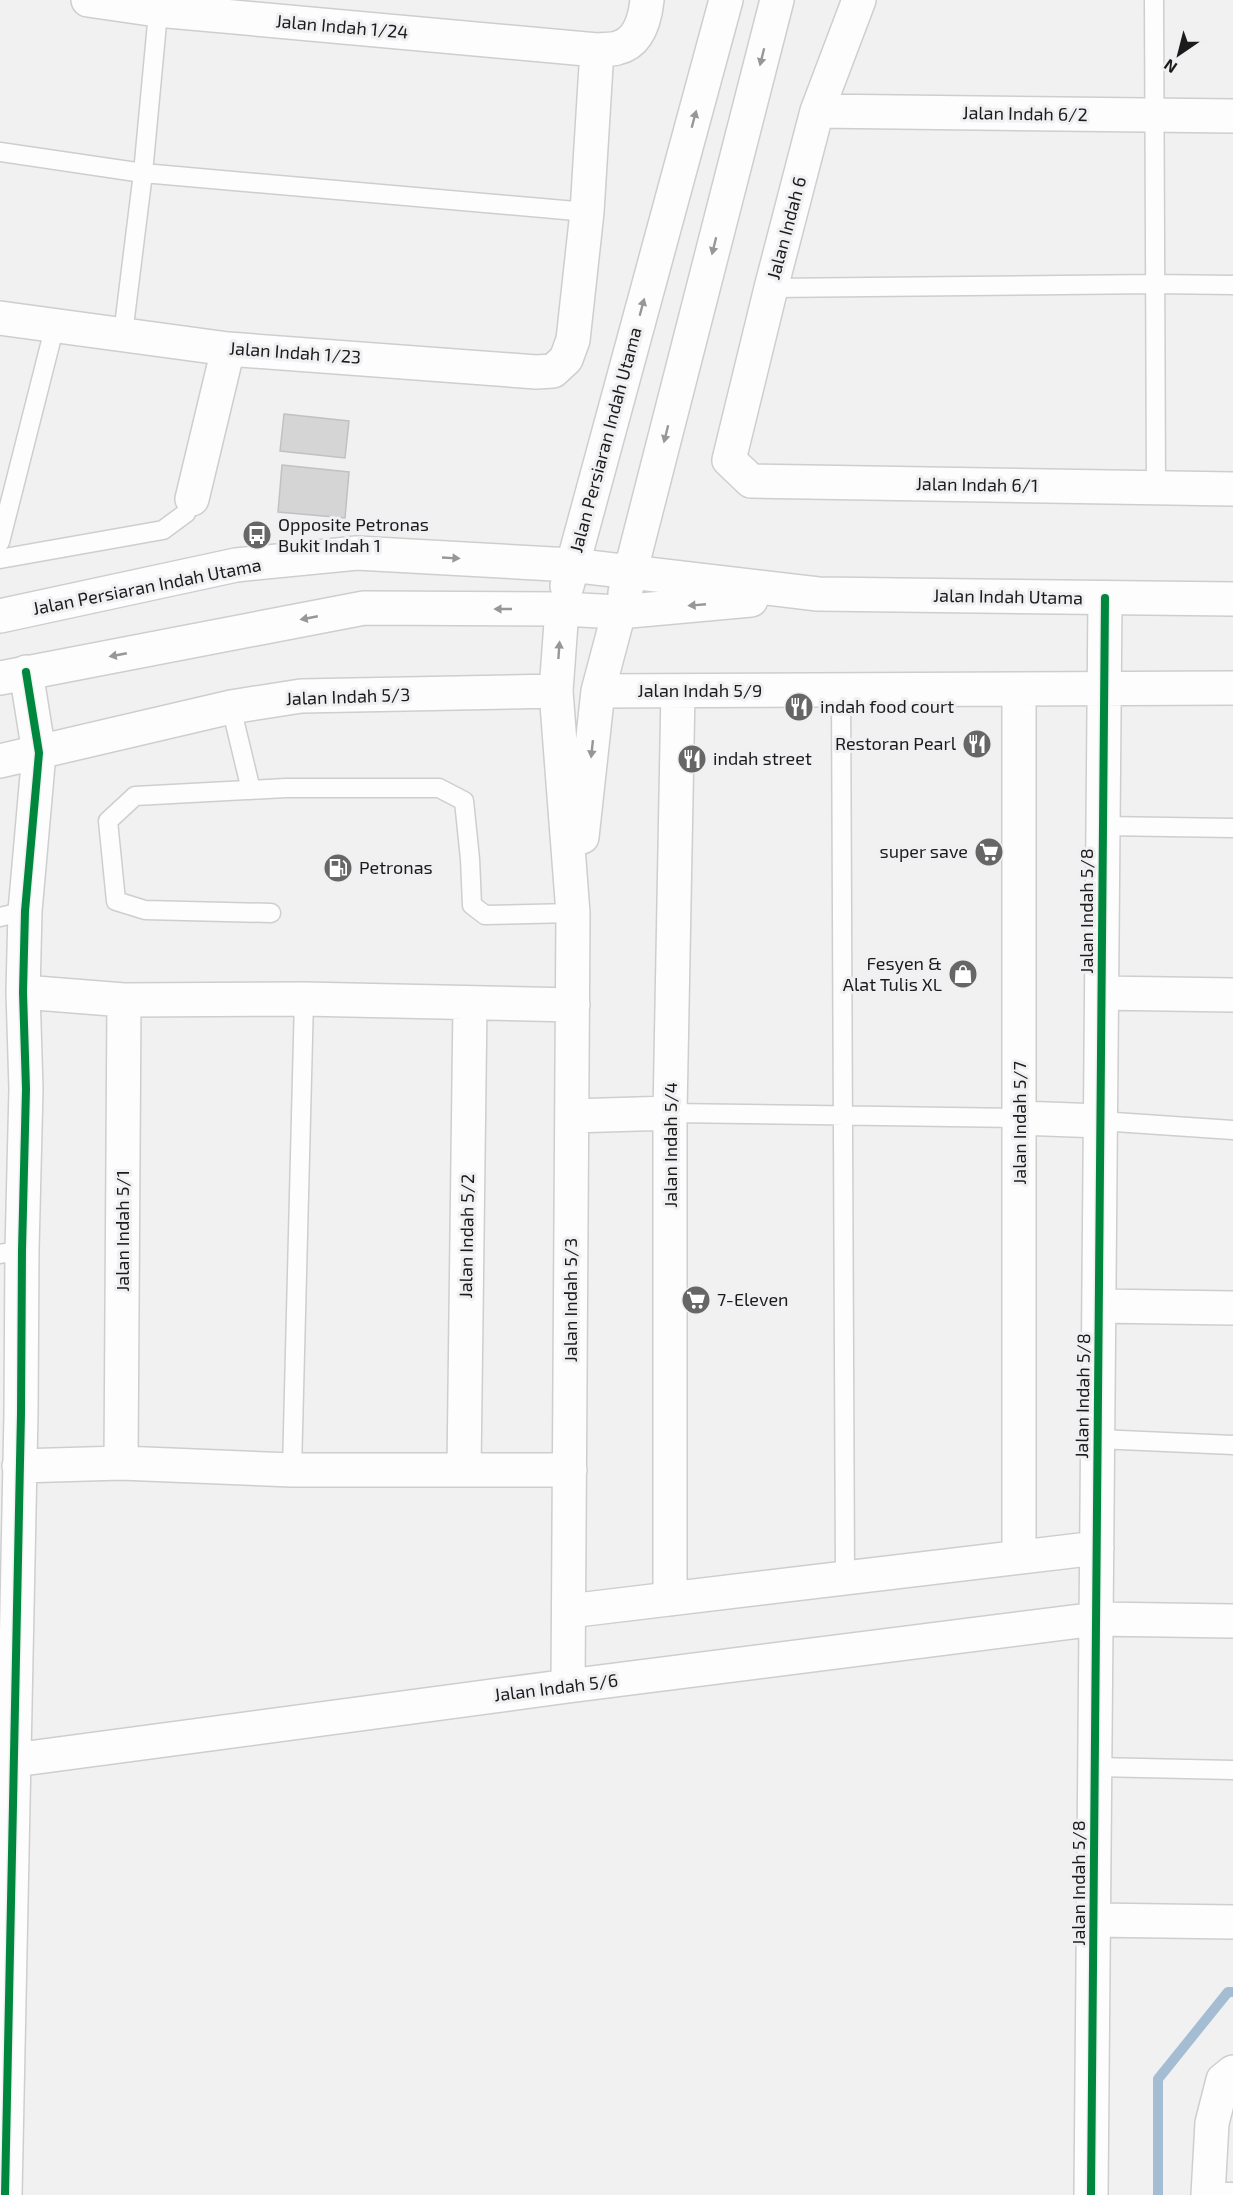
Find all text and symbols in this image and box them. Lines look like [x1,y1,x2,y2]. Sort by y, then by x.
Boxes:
street label: Jalan Indah 1/24 [275,9,409,43]
north arrow [1149,24,1209,84]
one-way arrow [757,48,767,66]
text: N [1160,56,1180,78]
street label: Jalan Indah 6/2 [962,101,1088,125]
one-way arrow [690,110,699,128]
street label: Jalan Indah 6 [762,174,810,282]
one-way arrow [709,237,718,255]
one-way arrow [638,297,648,316]
street label: Jalan Persiaran Indah Utama [564,325,646,555]
street label: Jalan Indah 1/23 [228,336,362,368]
one-way arrow [660,425,670,444]
street label: Jalan Indah 6/1 [916,472,1038,496]
place label: Opposite Petronas Bukit Indah 1 [278,513,429,556]
bus stop icon: Opposite Petronas Bukit Indah 1 [241,519,273,551]
street label: Jalan Persiaran Indah Utama [31,553,263,619]
one-way arrow [442,554,461,563]
street label: Jalan Indah Utama [933,584,1083,608]
one-way arrow [688,600,707,610]
one-way arrow [494,604,513,614]
one-way arrow [300,614,319,623]
one-way arrow [554,641,564,660]
one-way arrow [108,650,127,659]
street label: Jalan Indah 5/9 [638,679,762,701]
street label: Jalan Indah 5/3 [285,683,411,709]
restaurant icon: indah food court [783,691,815,723]
place label: indah food court [820,695,954,717]
restaurant icon: Restoran Pearl [961,728,993,760]
place label: Restoran Pearl [835,732,957,754]
one-way arrow [587,739,597,758]
restaurant icon: indah street [676,743,708,775]
place label: indah street [713,747,812,769]
supermarket icon: super save [973,836,1005,868]
place label: super save [880,840,968,862]
street label: Jalan Indah 5/8 [1075,848,1097,974]
fuel station icon: Petronas [322,852,354,884]
place label: Petronas [359,856,433,878]
place label: Fesyen & Alat Tulis XL [843,952,942,995]
shop icon: Fesyen & Alat Tulis XL [947,958,979,990]
street label: Jalan Indah 5/7 [1008,1061,1030,1185]
street label: Jalan Indah 5/4 [659,1082,681,1208]
street label: Jalan Indah 5/1 [111,1170,133,1292]
street label: Jalan Indah 5/2 [454,1173,478,1298]
street label: Jalan Indah 5/3 [559,1238,581,1362]
supermarket icon: 7-Eleven [680,1284,712,1316]
place label: 7-Eleven [717,1288,789,1310]
street label: Jalan Indah 5/8 [1070,1333,1094,1459]
street label: Jalan Indah 5/6 [493,1668,619,1706]
street label: Jalan Indah 5/8 [1067,1820,1089,1946]

